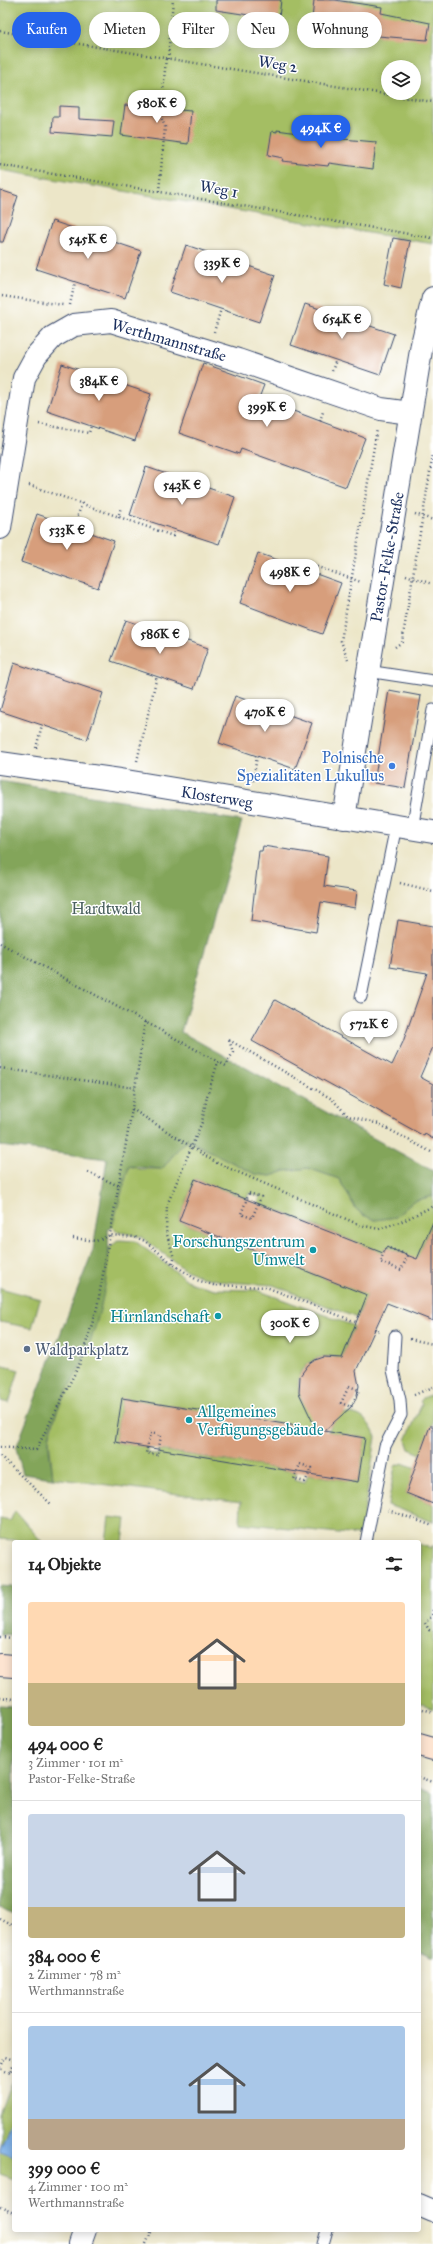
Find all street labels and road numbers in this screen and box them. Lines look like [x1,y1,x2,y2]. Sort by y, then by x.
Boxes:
street label: Weg 2 [257,51,299,78]
street label: Weg 1 [198,176,240,203]
street label: Werthmannstraße [109,315,229,366]
street label: Pastor-Felke-Straße [366,490,408,624]
street label: Klosterweg [180,782,255,813]

